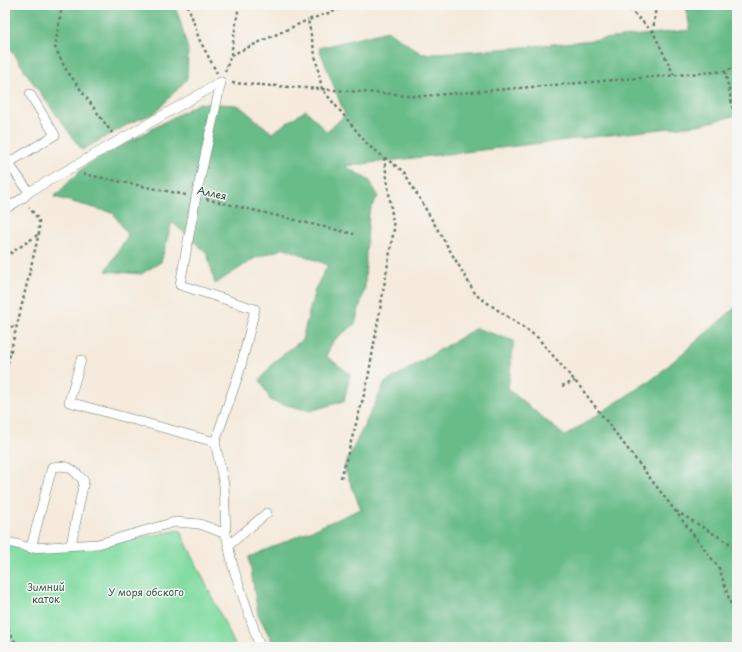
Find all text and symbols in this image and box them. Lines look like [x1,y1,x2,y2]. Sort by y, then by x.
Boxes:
street label: Аллея [196,182,228,203]
park label: Зимний каток [27,579,65,606]
park label: У моря обского [108,584,184,599]

